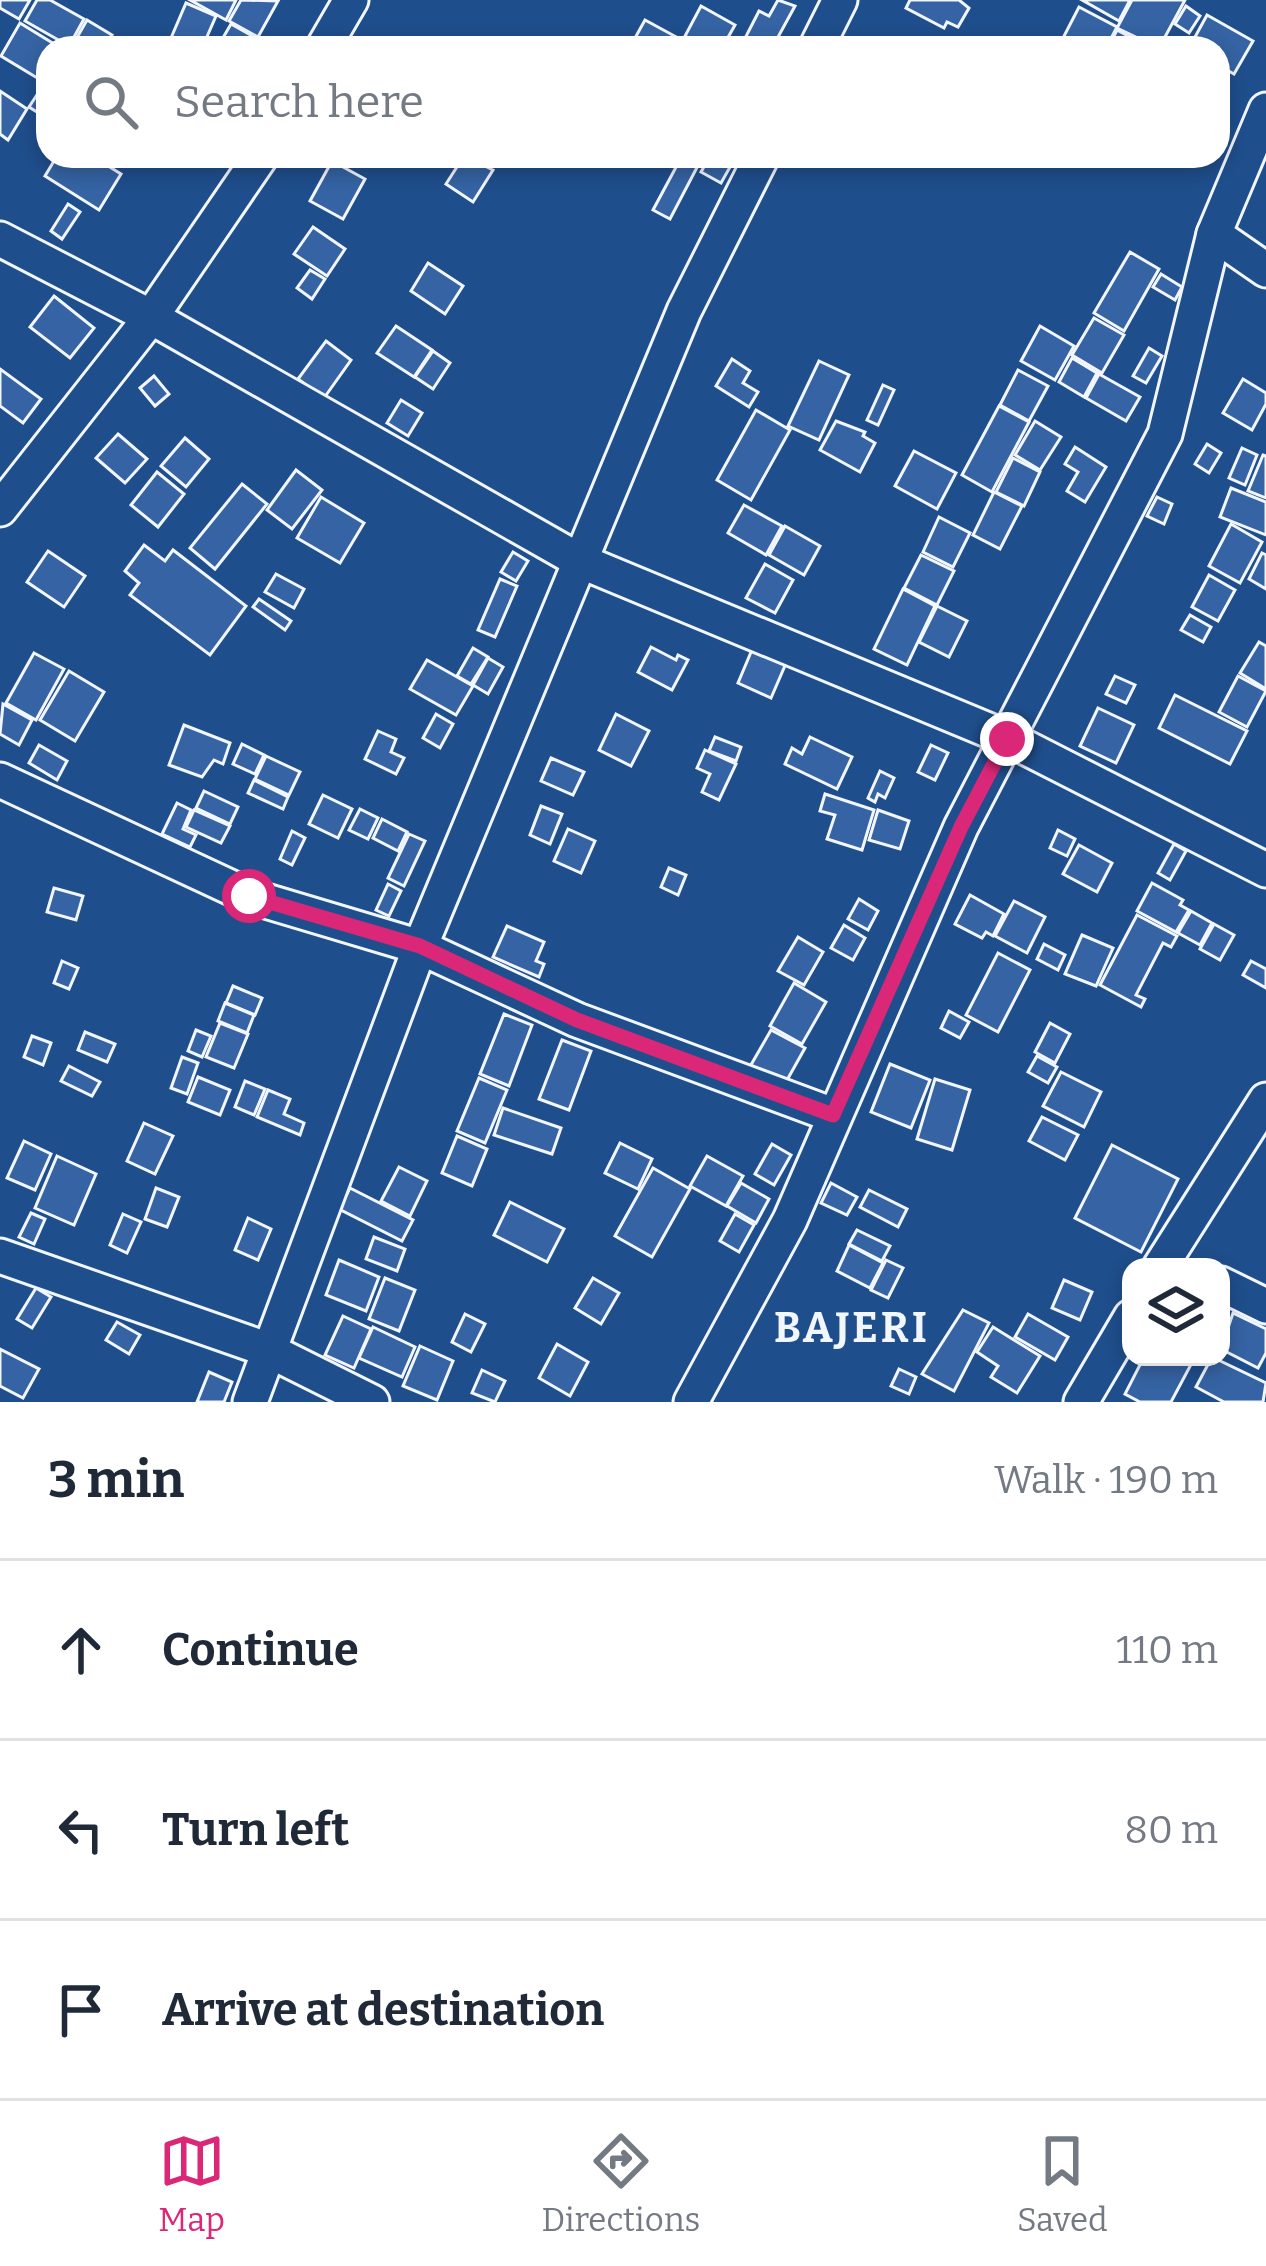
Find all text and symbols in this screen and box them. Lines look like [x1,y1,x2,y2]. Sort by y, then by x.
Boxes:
search box [36,36,1230,168]
icon: search [78,69,144,135]
text: Search here [174,75,424,129]
route end [980,712,1034,766]
route start [222,869,276,923]
map controls [1122,1258,1230,1366]
button: layers [1122,1258,1230,1366]
district label: BAJERI [774,1303,930,1353]
text: 3 min [48,1449,184,1511]
text: Walk · 190 m [994,1457,1218,1503]
icon: ahead [48,1617,114,1683]
text: Continue [162,1623,359,1677]
text: 110 m [1116,1627,1218,1673]
icon: left [48,1797,114,1863]
text: Turn left [162,1803,349,1857]
text: 80 m [1125,1807,1218,1853]
icon: arrive [48,1977,114,2043]
text: Arrive at destination [162,1983,604,2037]
tab: Map [158,2128,225,2240]
tab: Directions [542,2128,700,2240]
tab: Saved [1017,2128,1108,2240]

